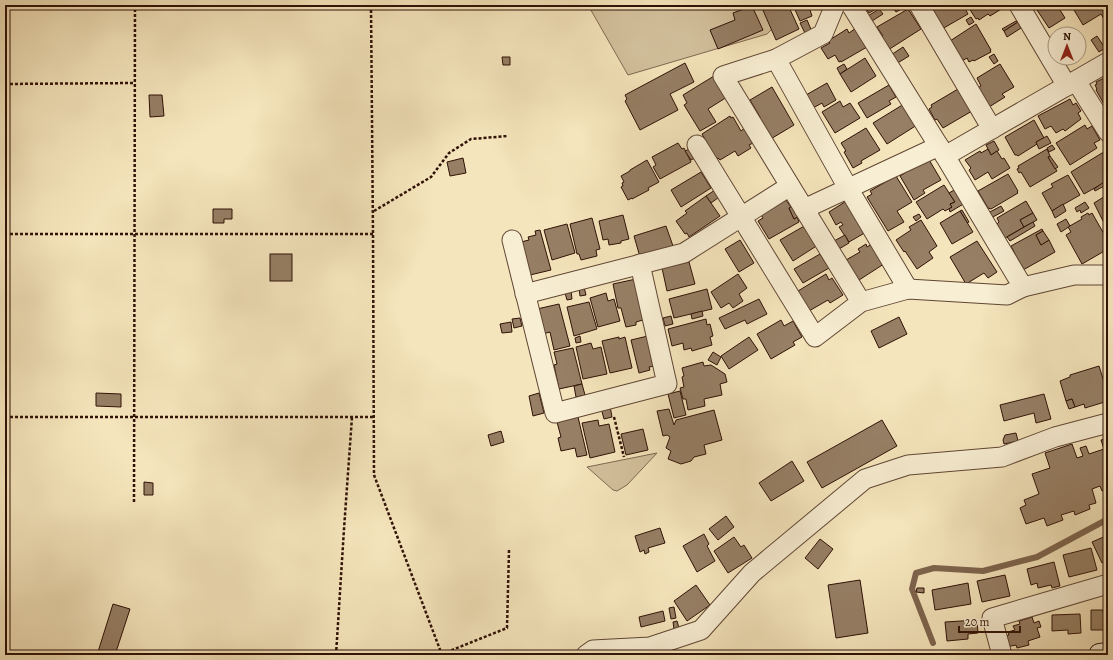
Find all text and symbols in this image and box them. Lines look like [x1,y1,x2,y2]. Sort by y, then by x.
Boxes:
north arrow [1047,26,1087,66]
text: N [1063,29,1071,44]
scale bar [959,608,1020,634]
text: 20 m [965,614,989,630]

